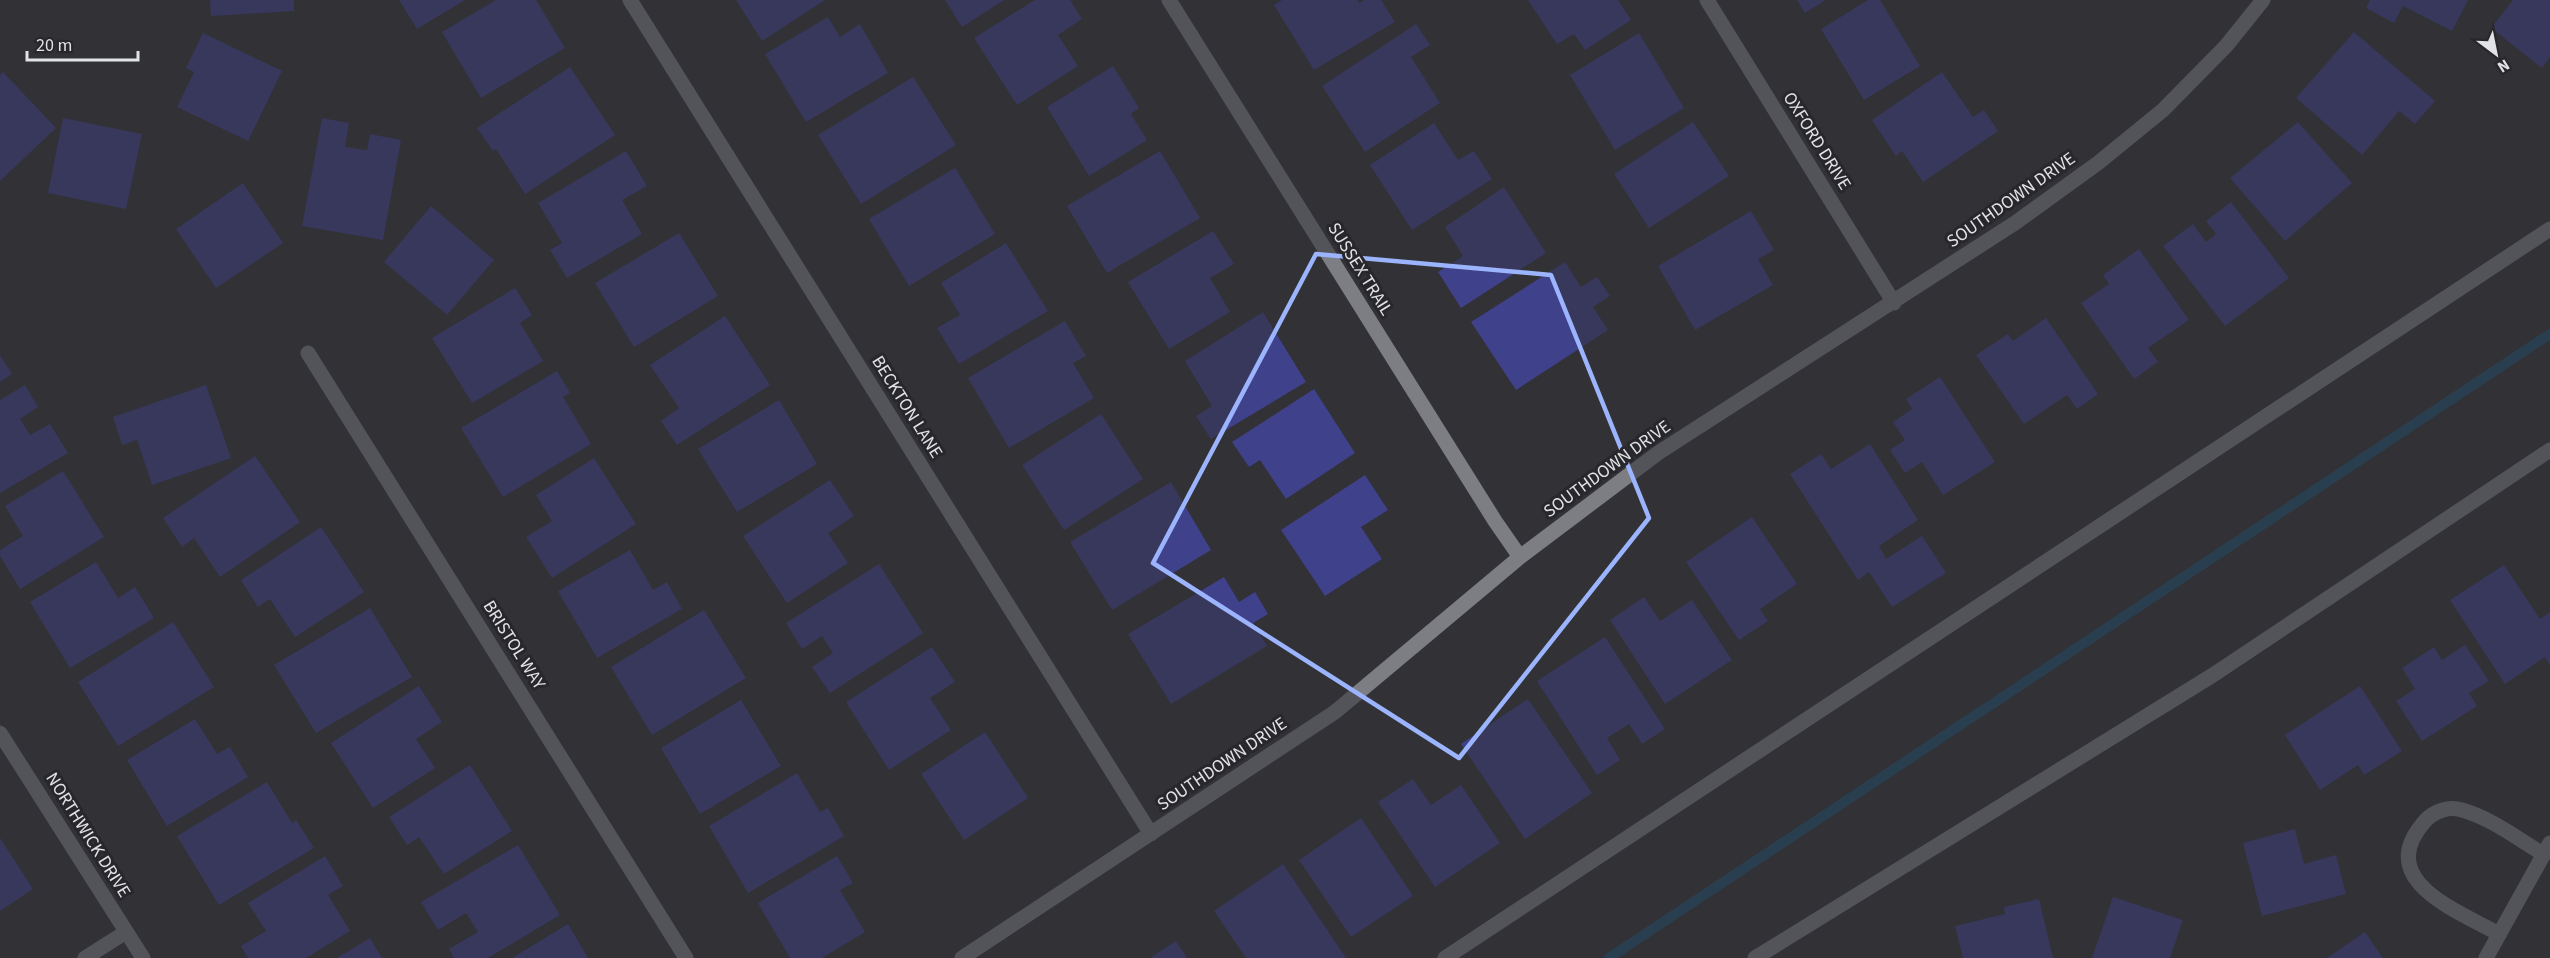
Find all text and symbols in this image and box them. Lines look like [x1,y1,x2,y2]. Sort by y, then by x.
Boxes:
scale bar [27,24,138,62]
north arrow [2466,24,2526,84]
text: 20 m [36,33,72,58]
text: N [2493,54,2514,78]
street label: OXFORD DRIVE [1777,87,1857,195]
street label: SOUTHDOWN DRIVE [1942,146,2080,254]
street label: SUSSEX TRAIL [1321,218,1399,321]
street label: BECKTON LANE [866,351,948,463]
street label: SOUTHDOWN DRIVE [1538,414,1676,524]
street label: BRISTOL WAY [477,596,551,695]
street label: SOUTHDOWN DRIVE [1152,711,1292,817]
street label: NORTHWICK DRIVE [40,768,136,902]

